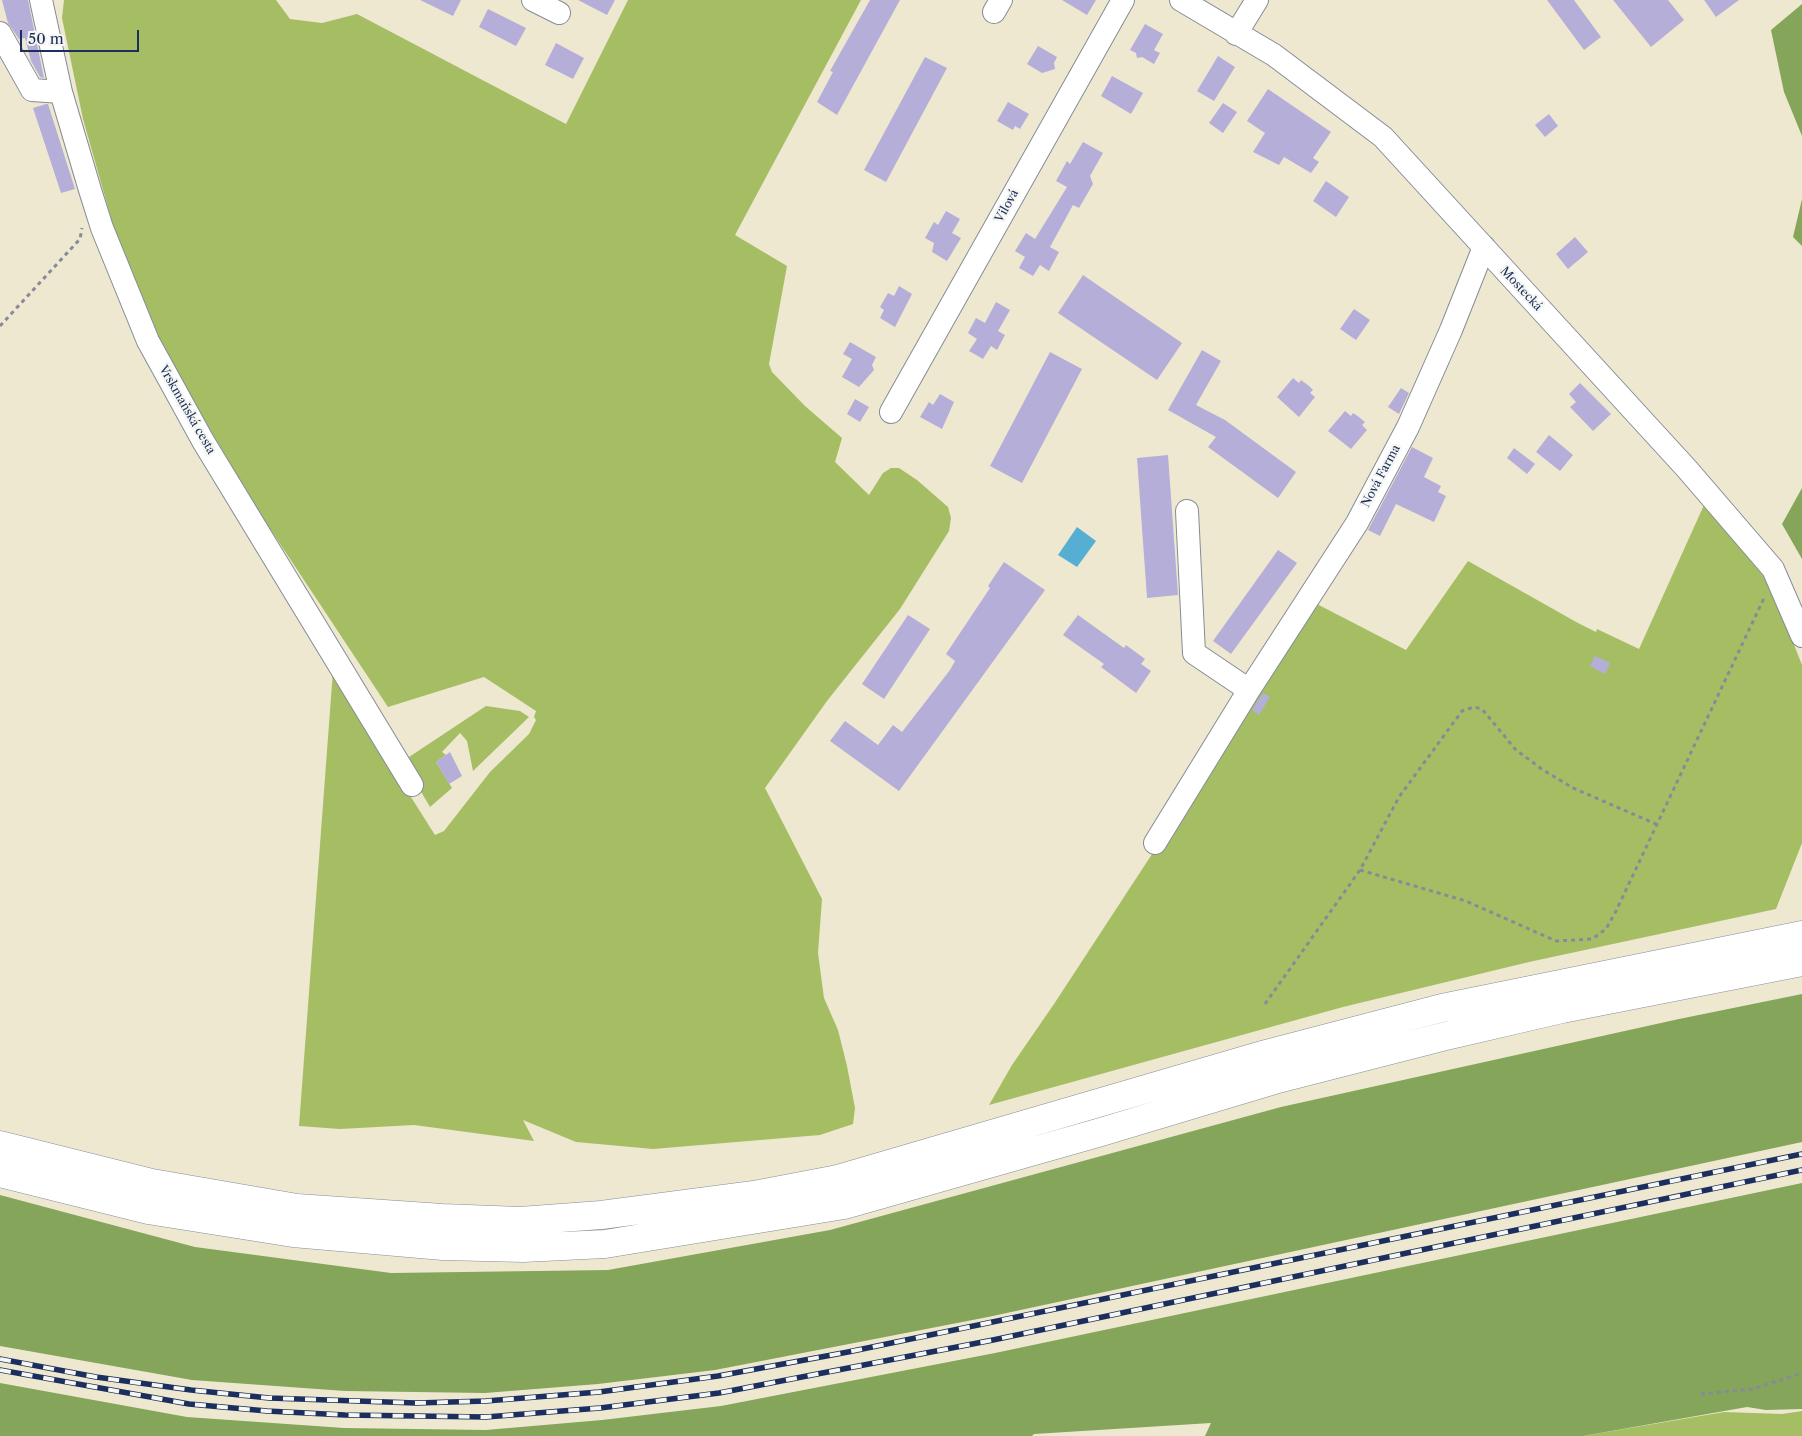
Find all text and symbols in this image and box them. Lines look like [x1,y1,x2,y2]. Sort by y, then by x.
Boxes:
scale bar [22,20,141,52]
text: 50 m [28,29,64,48]
street label: Vilová [992,187,1022,225]
street label: Mostecká [1497,264,1545,314]
street label: Vrskmaňská cesta [156,363,218,457]
street label: Nová Farma [1359,442,1403,510]

